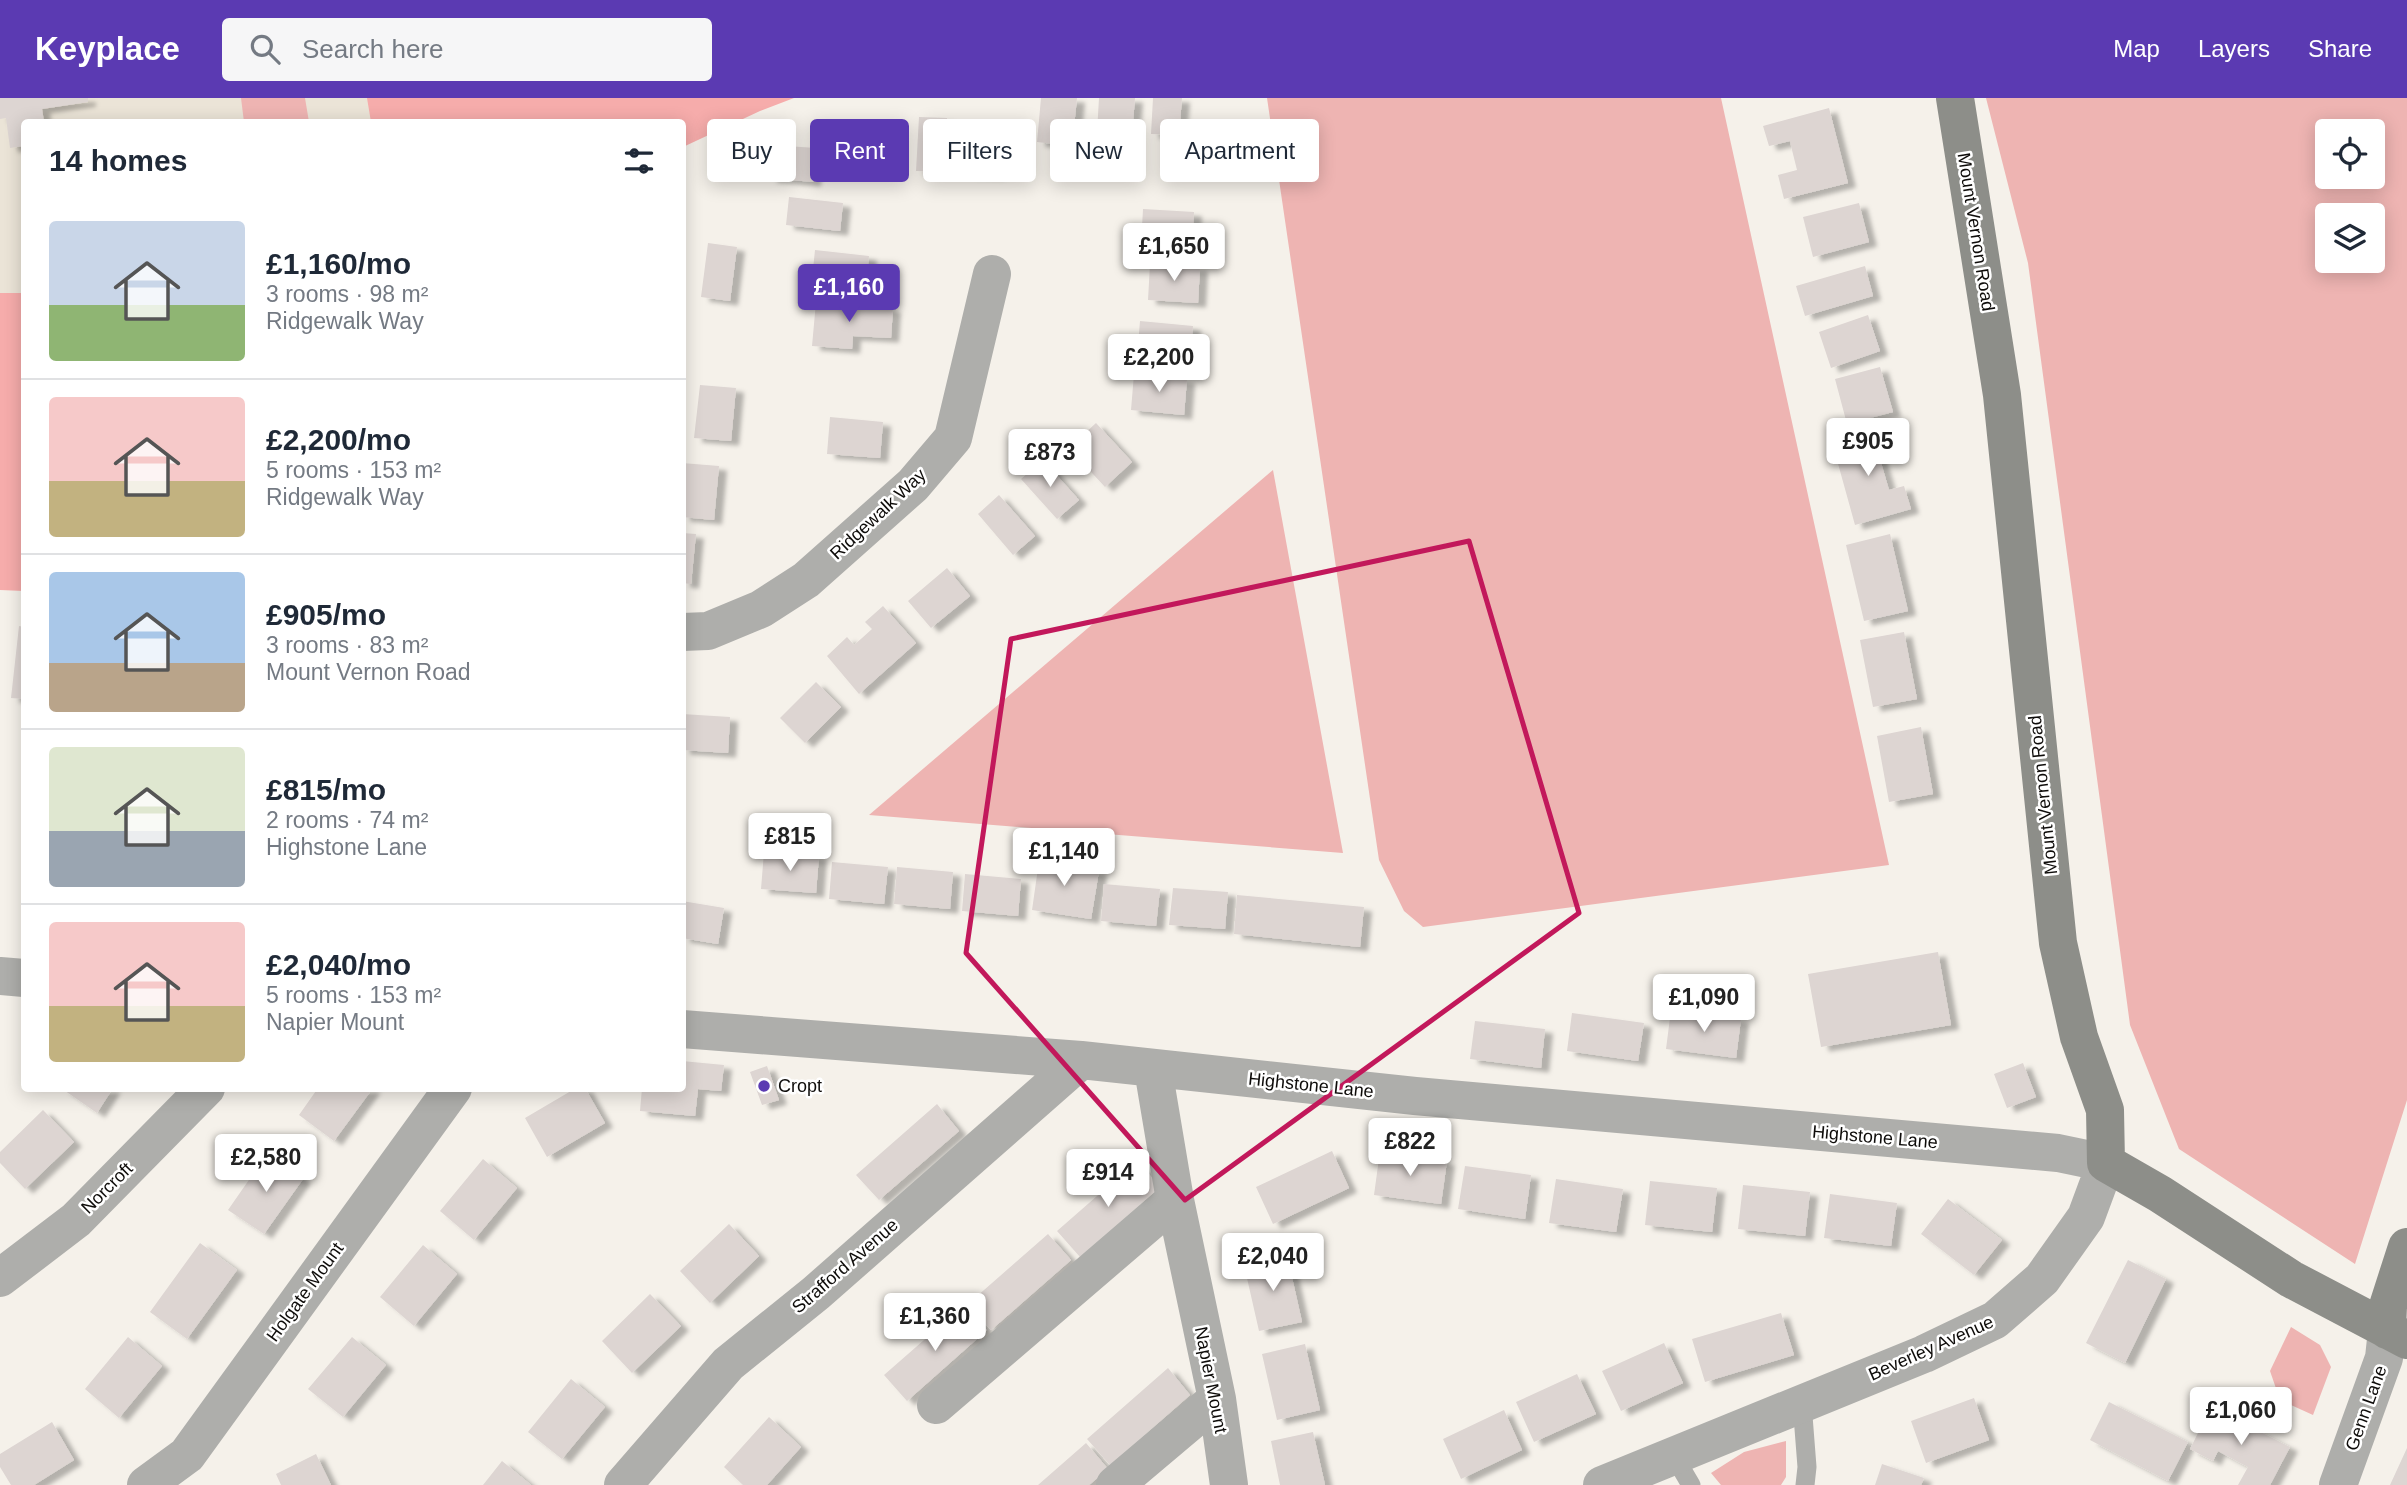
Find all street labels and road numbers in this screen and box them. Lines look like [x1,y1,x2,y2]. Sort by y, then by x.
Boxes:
street label: Mount Vernon Road [1954,151,1998,313]
street label: Ridgewalk Way [826,465,930,563]
street label: Mount Vernon Road [2025,714,2061,876]
street label: Highstone Lane [1247,1068,1375,1102]
street label: Highstone Lane [1811,1122,1939,1152]
street label: Norcroft [77,1158,137,1218]
street label: Strafford Avenue [788,1215,902,1317]
street label: Holgate Mount [263,1239,347,1345]
street label: Beverley Avenue [1865,1311,1997,1385]
street label: Napier Mount [1191,1325,1231,1435]
street label: Genn Lane [2341,1363,2391,1453]

